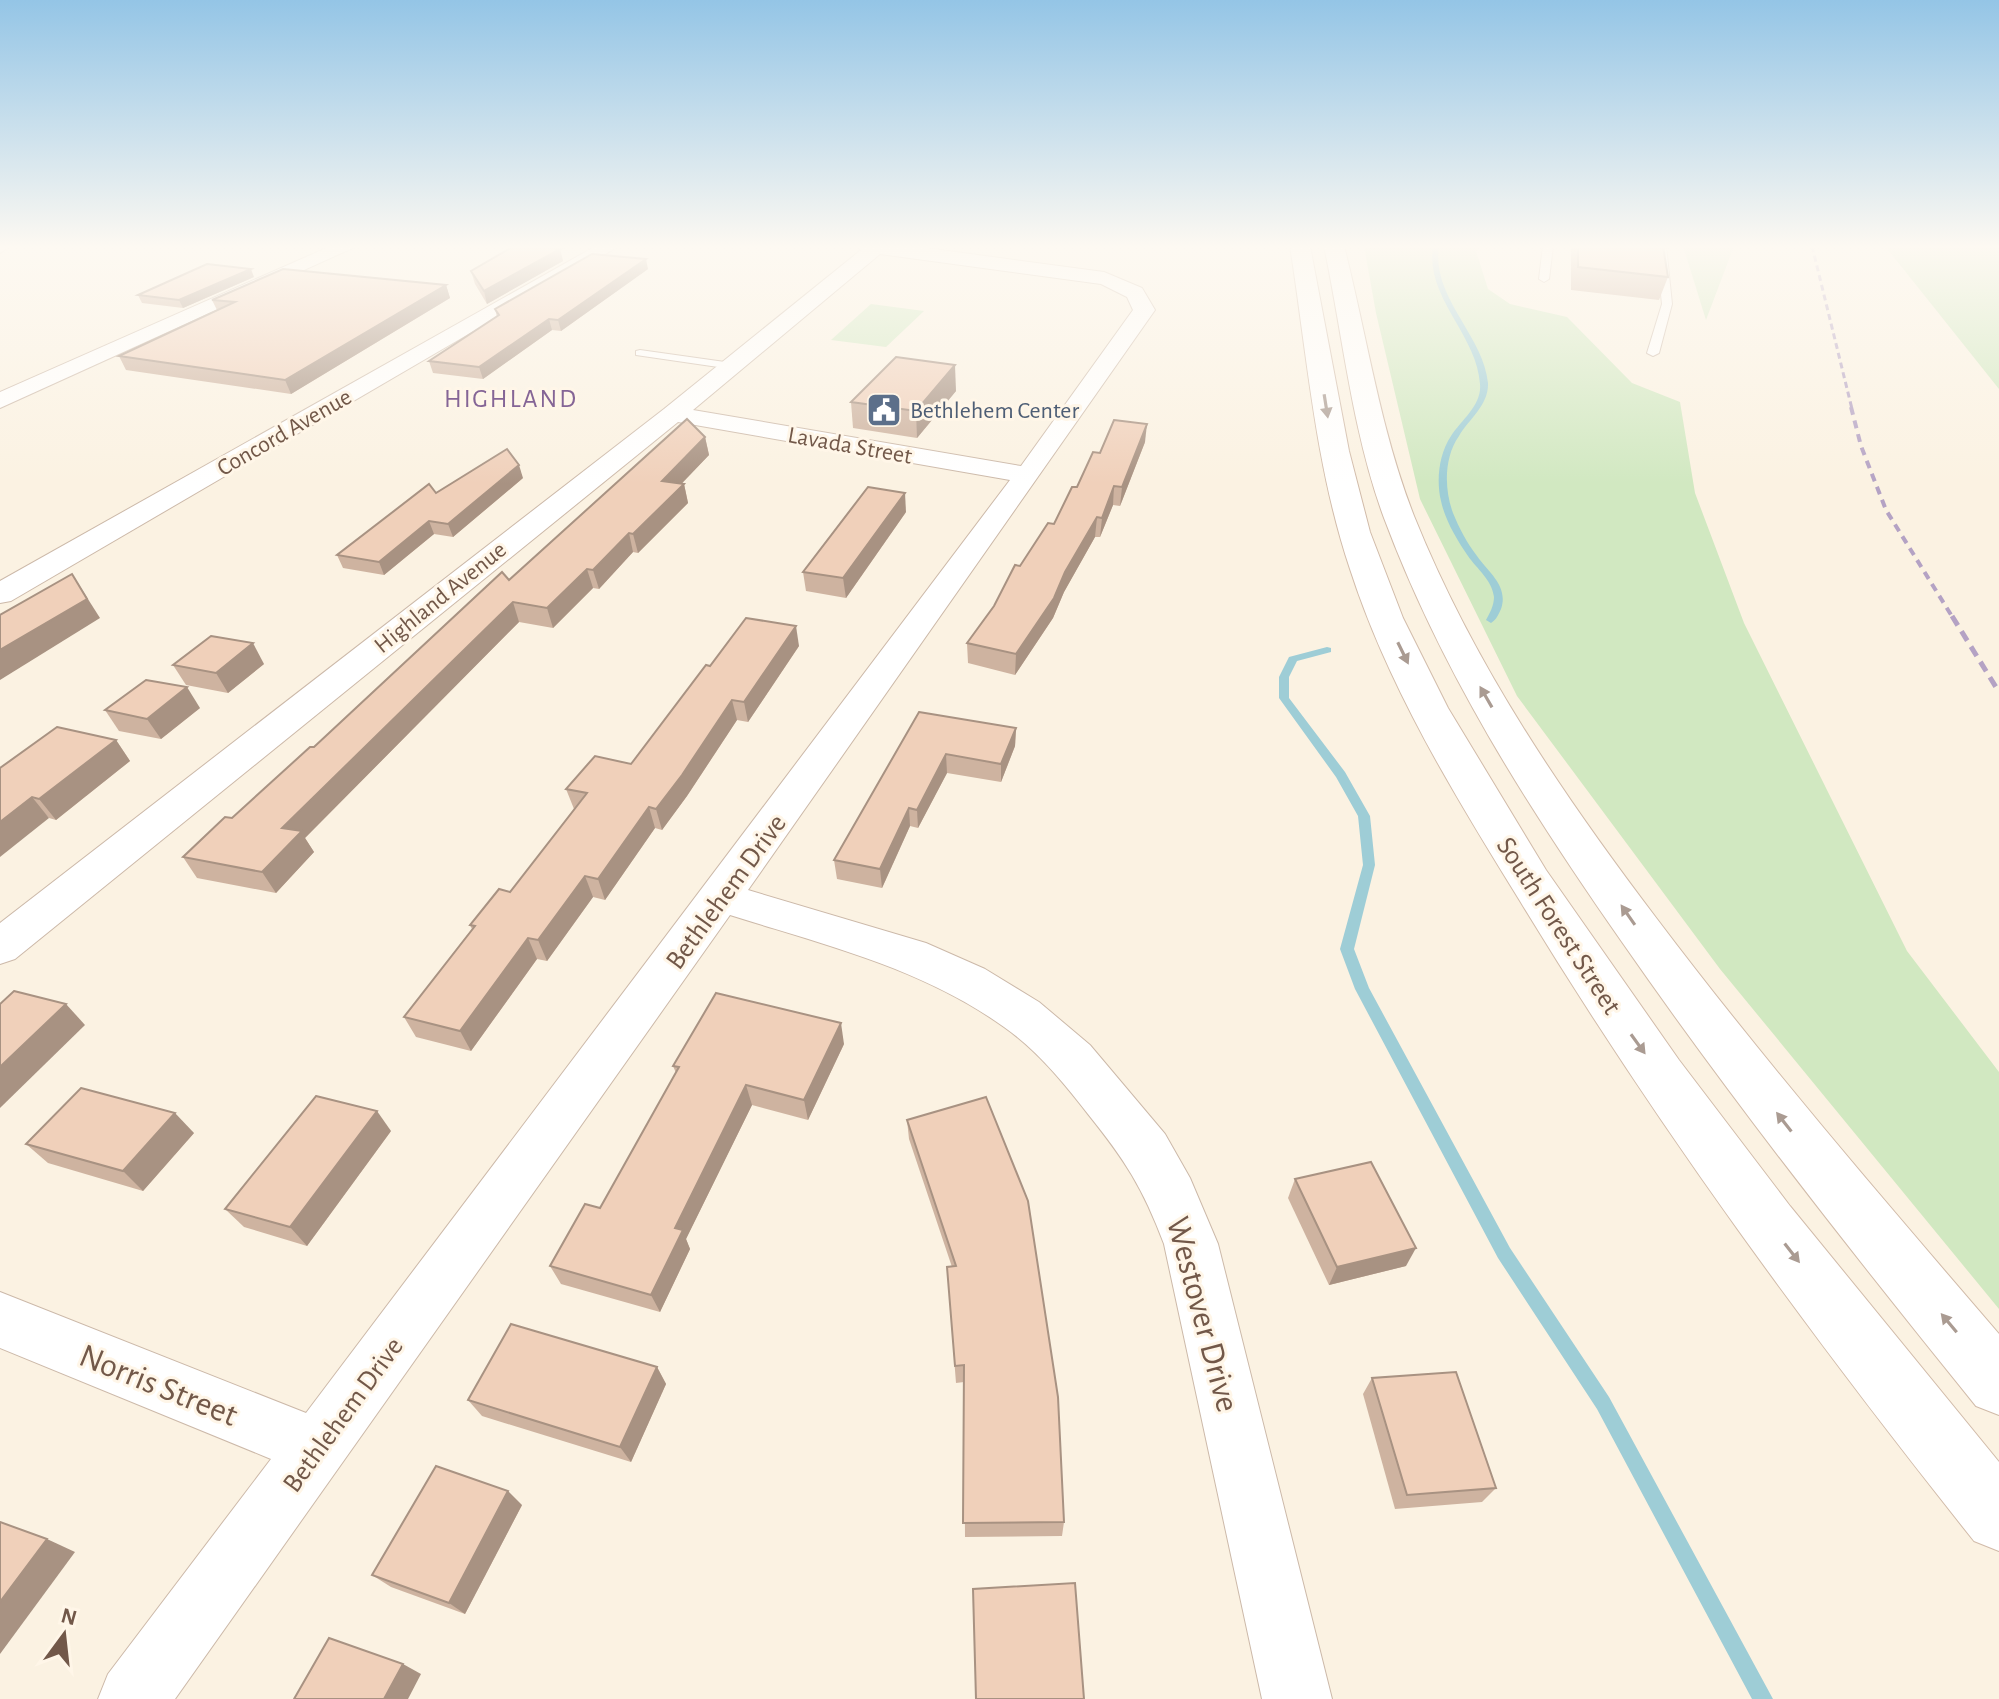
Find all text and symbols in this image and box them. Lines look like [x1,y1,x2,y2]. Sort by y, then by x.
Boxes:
street label: Concord Avenue [213,385,356,481]
district label: HIGHLAND [444,386,578,412]
public building icon: Bethlehem Center [865,391,903,429]
one-way arrow [1320,394,1333,419]
place label: Bethlehem Center [910,399,1079,423]
street label: Lavada Street [786,423,914,469]
street label: Highland Avenue [370,538,511,658]
one-way arrow [1396,642,1410,665]
one-way arrow [1479,686,1493,708]
street label: Bethlehem Drive [661,810,792,975]
street label: South Forest Street [1491,832,1626,1020]
one-way arrow [1621,904,1636,925]
one-way arrow [1630,1033,1645,1054]
one-way arrow [1777,1112,1793,1132]
street label: Westover Drive [1160,1213,1244,1416]
one-way arrow [1783,1243,1799,1263]
one-way arrow [1941,1314,1958,1334]
street label: Bethlehem Drive [278,1333,409,1498]
street label: Norris Street [74,1339,242,1433]
north arrow [24,1595,104,1675]
text: N [59,1604,79,1629]

